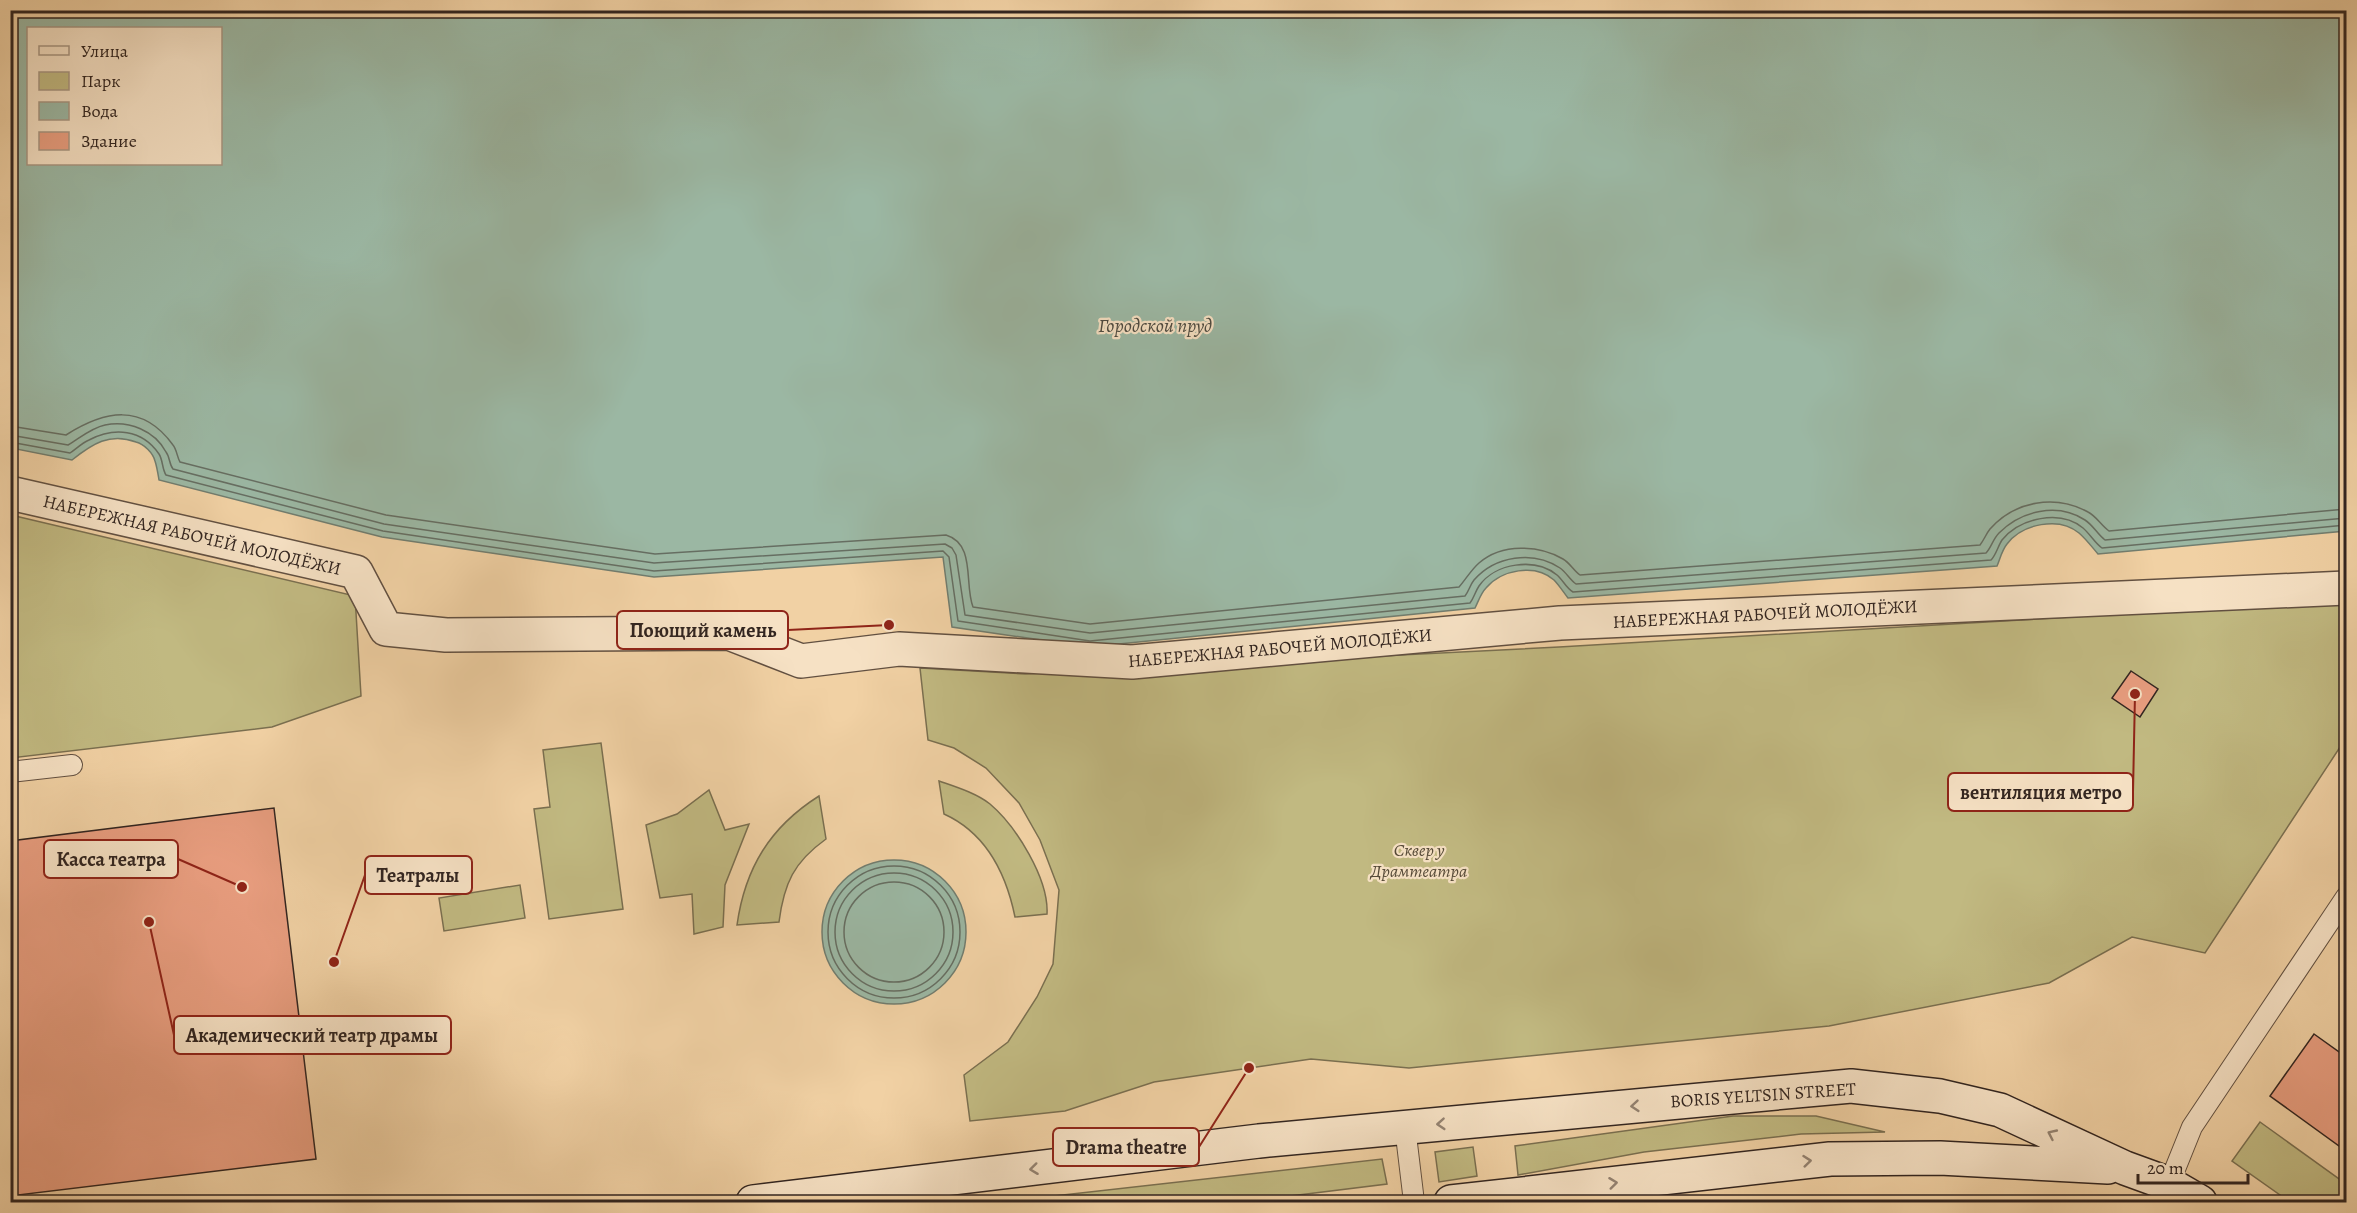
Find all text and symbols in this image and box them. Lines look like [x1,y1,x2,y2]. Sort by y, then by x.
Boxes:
legend [27,27,222,165]
text: Улица [81,39,129,63]
text: Парк [81,69,121,93]
text: Вода [81,99,119,123]
text: Здание [81,129,137,153]
water label: Городской пруд [1098,312,1212,339]
street label: НАБЕРЕЖНАЯ РАБОЧЕЙ МОЛОДЁЖИ [41,489,343,581]
street label: НАБЕРЕЖНАЯ РАБОЧЕЙ МОЛОДЁЖИ [1612,594,1918,634]
callout: Поющий камень [617,611,788,649]
text: Поющий камень [630,617,776,644]
street label: НАБЕРЕЖНАЯ РАБОЧЕЙ МОЛОДЁЖИ [1127,623,1433,673]
callout: вентиляция метро [1948,773,2133,811]
text: вентиляция метро [1960,779,2122,806]
park label: Сквер у Драмтеатра [1369,838,1467,883]
callout: Касса театра [44,840,178,878]
text: Касса театра [56,846,166,873]
callout: Театралы [365,856,472,894]
text: Театралы [377,862,459,889]
callout: Академический театр драмы [174,1016,451,1054]
text: Академический театр драмы [185,1022,438,1049]
street label: BORIS YELTSIN STREET [1669,1077,1857,1113]
one-way arrow [1630,1099,1639,1112]
one-way arrow [1436,1117,1445,1130]
callout: Drama theatre [1053,1128,1199,1166]
one-way arrow [2048,1130,2059,1142]
text: Drama theatre [1065,1134,1187,1161]
scale bar [2138,1147,2248,1185]
one-way arrow [1803,1156,1812,1168]
text: 20 m [2147,1156,2184,1180]
one-way arrow [1030,1163,1039,1175]
one-way arrow [1609,1177,1618,1190]

